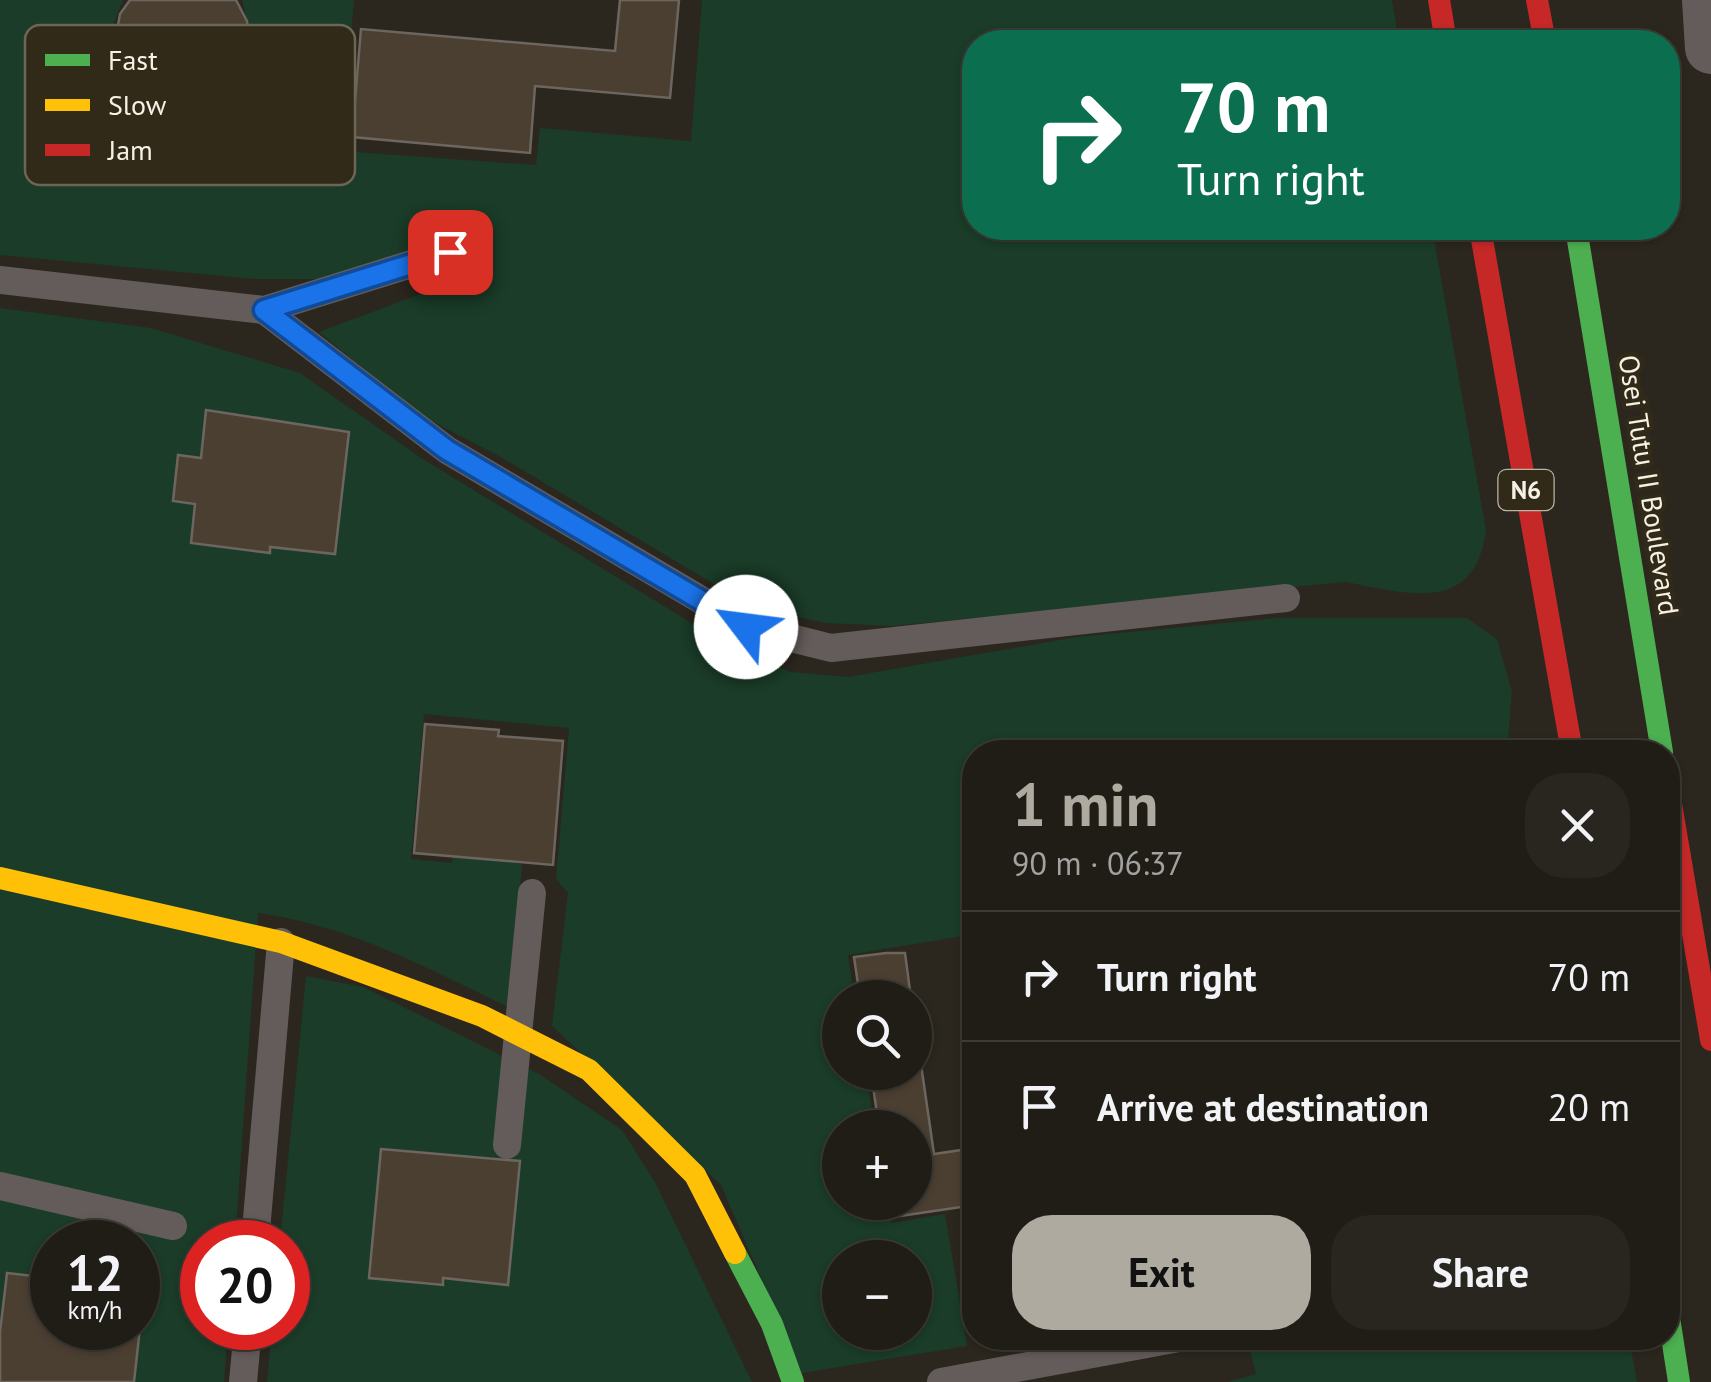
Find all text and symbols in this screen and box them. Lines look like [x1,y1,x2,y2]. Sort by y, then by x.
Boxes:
legend [25,25,355,185]
text: Fast [108,41,158,78]
text: 70 m [1177,61,1330,151]
icon: right [1012,70,1142,200]
text: Slow [108,86,167,123]
text: Jam [107,131,153,168]
text: Turn right [1177,149,1365,207]
pin [408,210,493,295]
icon: arrive [423,225,478,280]
street label: Osei Tutu II Boulevard [1611,352,1688,618]
road number: N6 [1498,470,1554,510]
position arrow [694,575,798,679]
text: 1 min [1012,765,1158,843]
button: close [1525,773,1630,878]
text: 90 m · 06:37 [1012,842,1184,884]
icon: right [1012,949,1067,1004]
text: Turn right [1097,952,1257,1001]
text: 70 m [1548,952,1630,1001]
map controls [822,980,932,1350]
button: search [822,980,932,1090]
icon: arrive [1012,1079,1067,1134]
text: Arrive at destination [1097,1082,1429,1131]
text: 20 m [1548,1082,1630,1131]
button: + [822,1110,932,1220]
button: Exit [1012,1215,1311,1330]
button: Share [1331,1215,1630,1330]
speed limit sign: 20 [180,1220,310,1350]
text: 12 [67,1240,123,1305]
button: − [822,1240,932,1350]
text: km/h [68,1294,122,1326]

